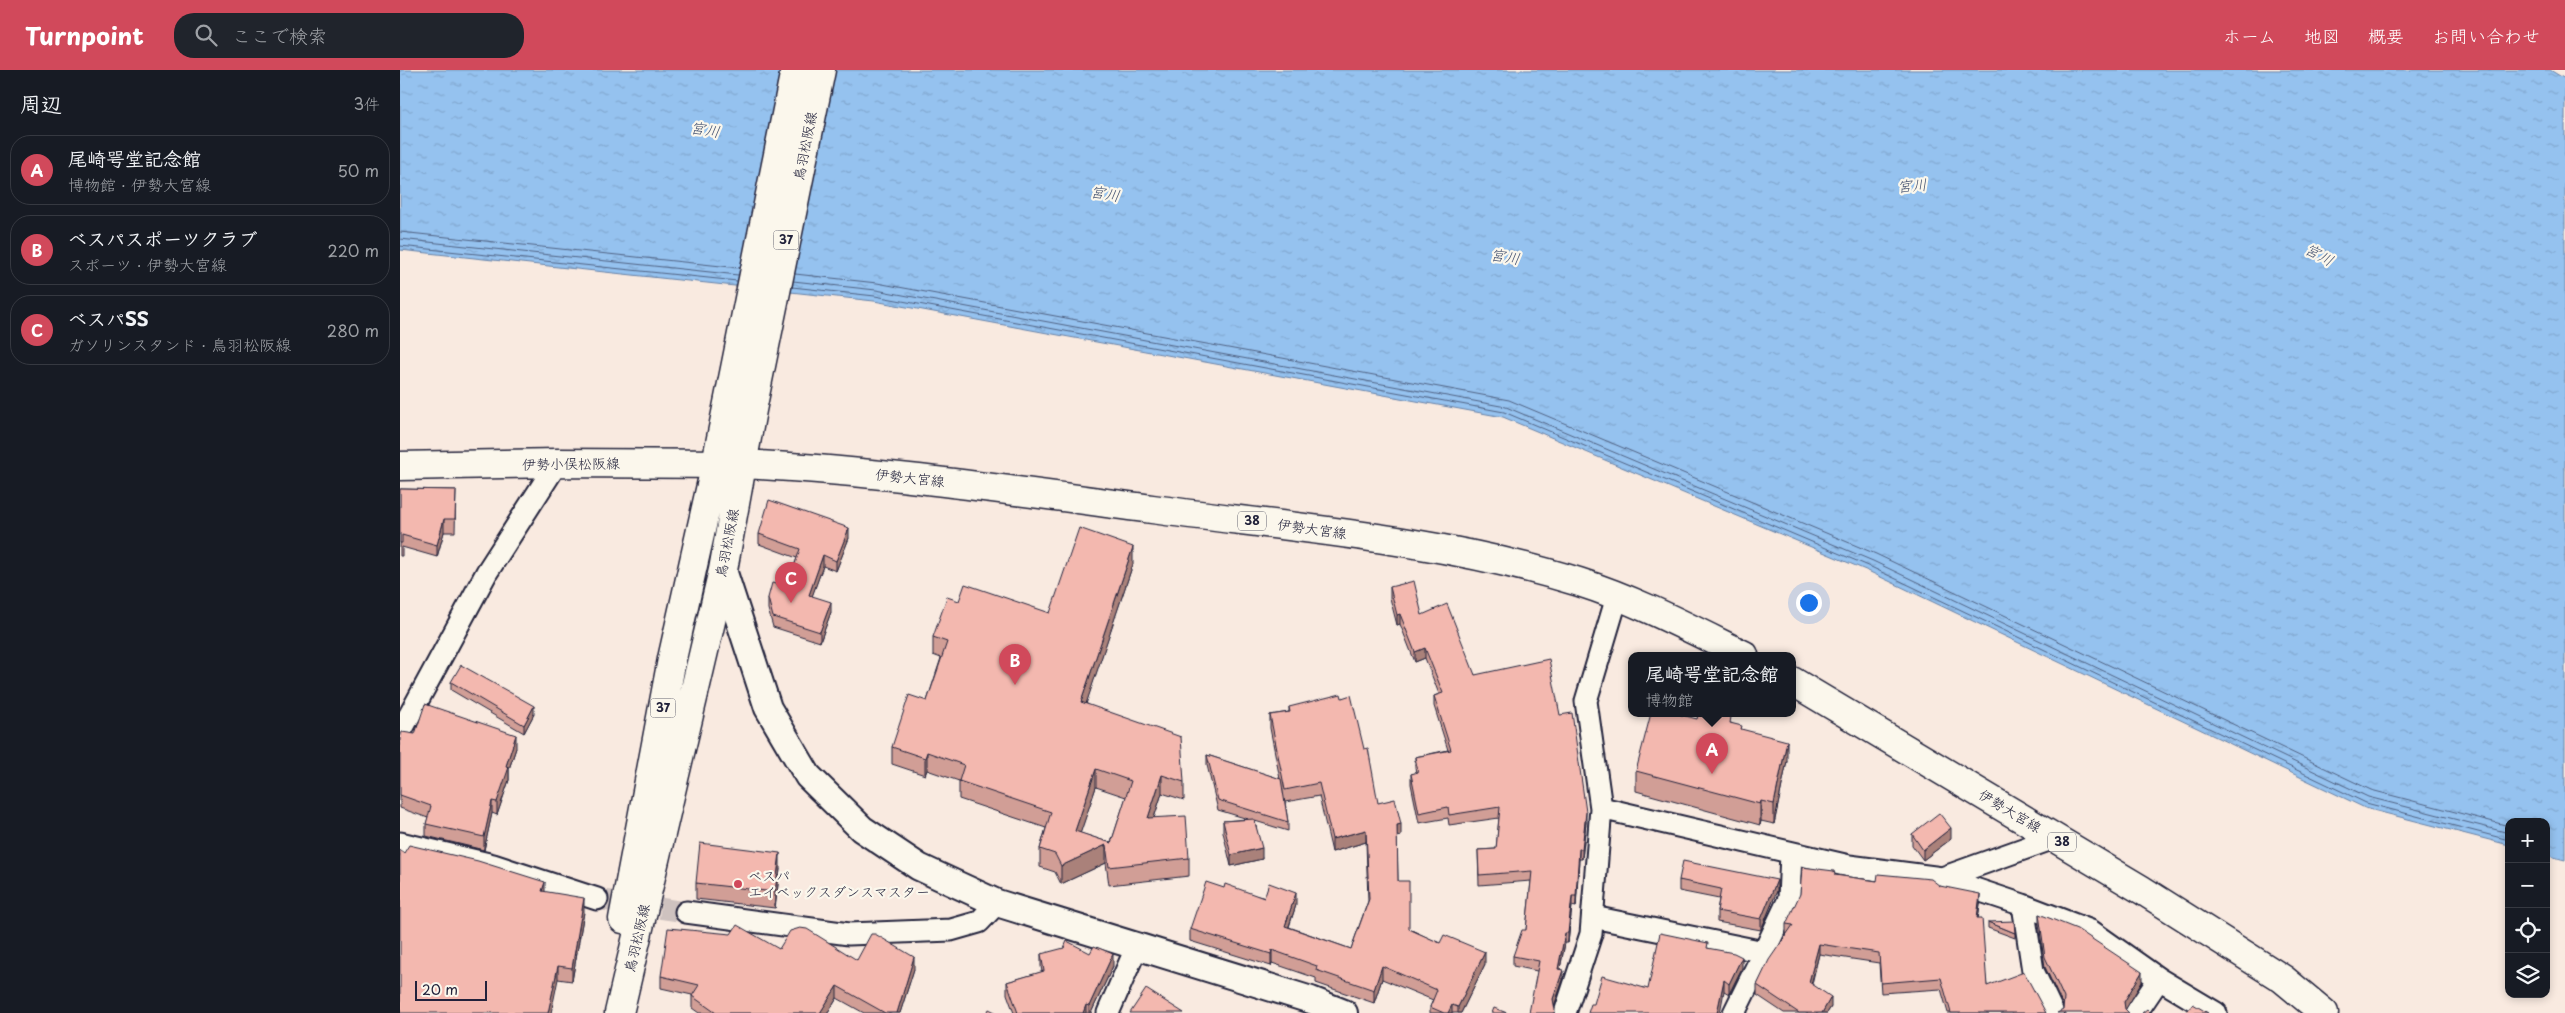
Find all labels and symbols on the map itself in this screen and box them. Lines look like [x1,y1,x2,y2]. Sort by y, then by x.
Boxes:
street label: 鳥羽松阪線 [788,110,821,182]
water label: 宮川 [689,115,722,142]
water label: 宮川 [1896,172,1928,197]
water label: 宮川 [1089,179,1122,206]
road number: 37 [774,230,798,250]
water label: 宮川 [2301,236,2338,271]
water label: 宮川 [1489,242,1522,269]
street label: 伊勢小俣松阪線 [522,452,620,475]
street label: 伊勢大宮線 [874,463,946,492]
street label: 鳥羽松阪線 [710,507,743,579]
road number: 38 [1238,512,1266,531]
street label: 伊勢大宮線 [1276,513,1348,544]
pin: C [775,562,807,603]
your location [1796,590,1822,616]
pin: B [999,644,1031,685]
road number: 37 [650,698,676,718]
pin: A [1696,733,1728,774]
street label: 伊勢大宮線 [1975,784,2046,838]
road number: 38 [2048,832,2076,852]
place label: ベスパ エイベックスダンスマスター [748,865,930,902]
marker: ベスパ エイベックスダンスマスター [732,878,744,890]
street label: 鳥羽松阪線 [618,901,655,974]
scale bar [415,978,488,1001]

